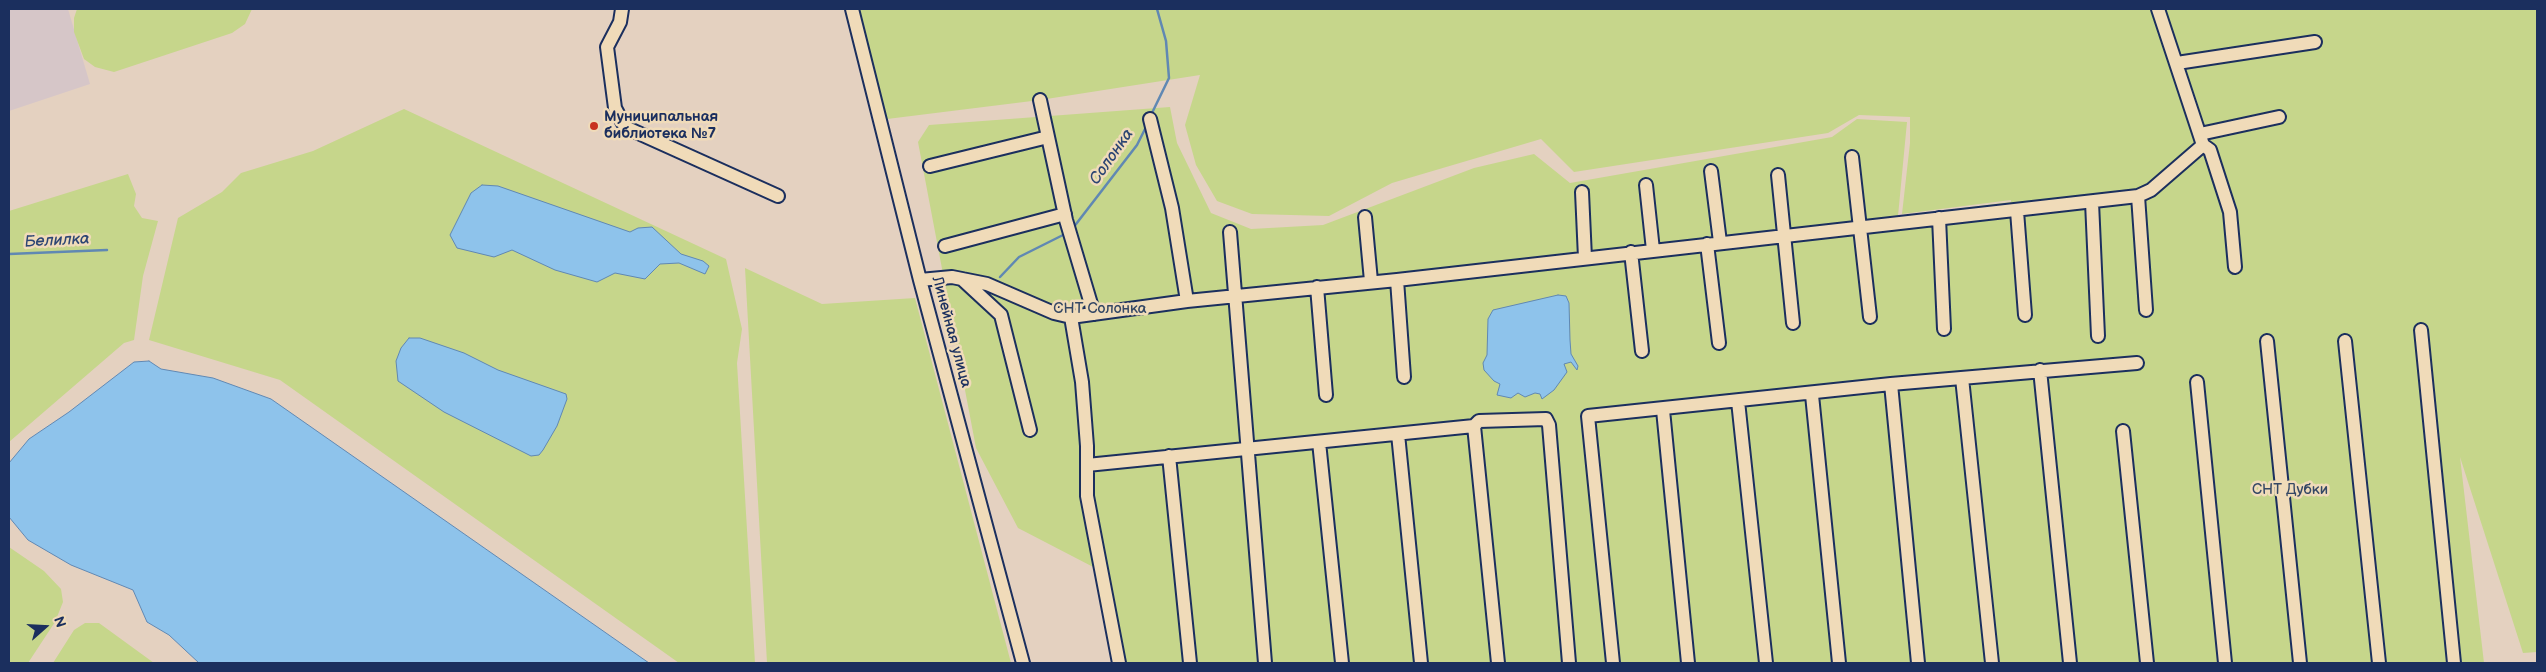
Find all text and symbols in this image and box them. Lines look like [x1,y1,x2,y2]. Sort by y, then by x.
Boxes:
place label: Муниципальная библиотека №7 [604,108,718,143]
marker: Муниципальная библиотека №7 [588,120,600,132]
water label: Солонка [1086,125,1138,189]
water label: Белилка [24,230,90,252]
street label: Линейная улица [927,274,975,390]
park label: СНТ Солонка [1053,300,1147,318]
park label: СНТ Дубки [2252,481,2328,499]
north arrow [20,602,70,652]
text: N [50,614,69,630]

